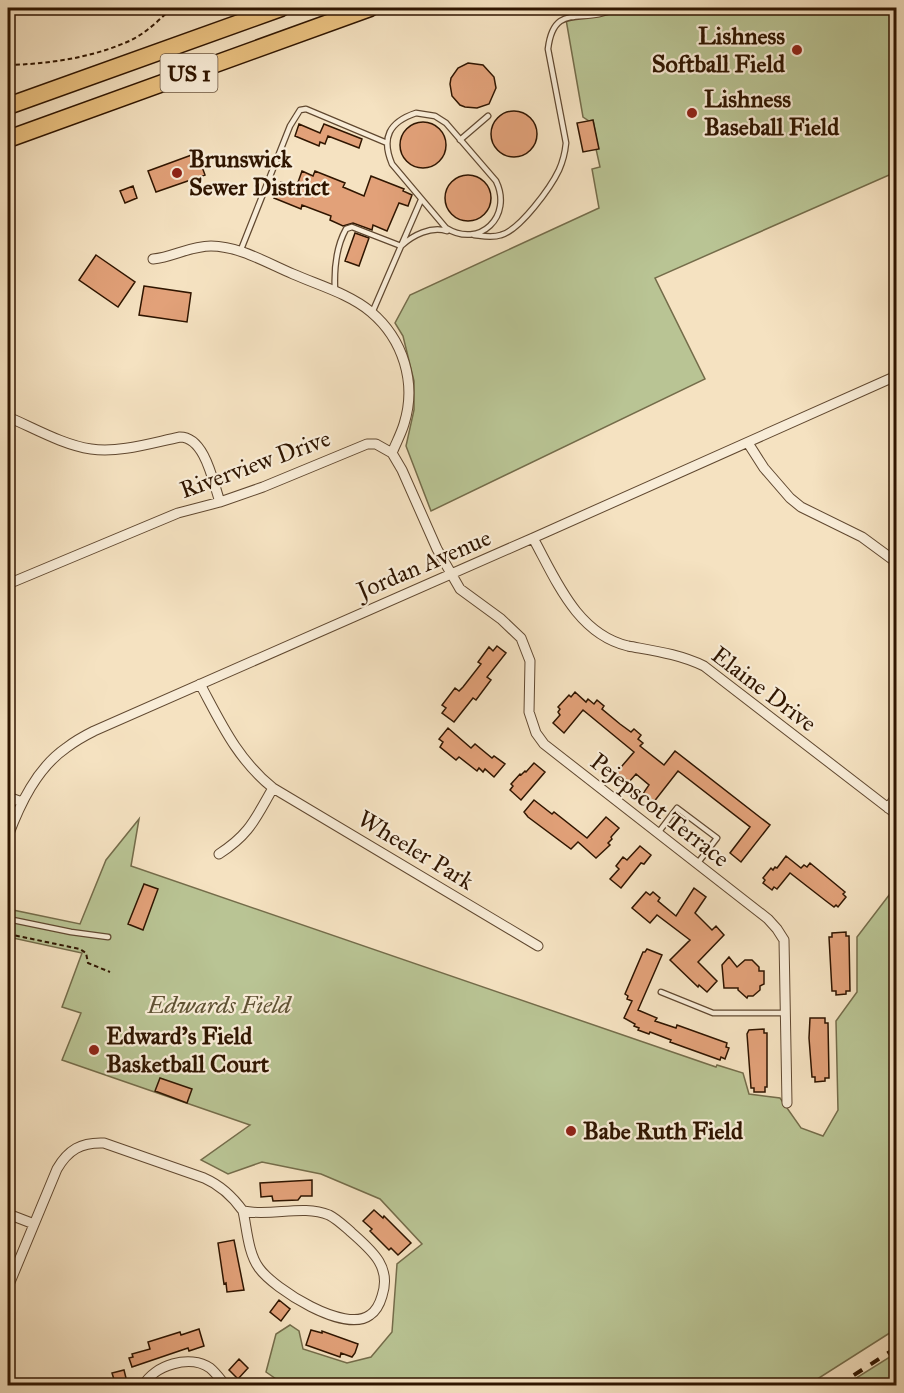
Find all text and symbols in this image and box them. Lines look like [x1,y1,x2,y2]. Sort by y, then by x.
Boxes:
place label: Lishness Softball Field [652,21,786,79]
marker: Lishness Softball Field [790,43,804,57]
road number: US 1 [160,54,218,92]
place label: Lishness Baseball Field [704,84,840,142]
marker: Lishness Baseball Field [685,106,699,120]
place label: Brunswick Sewer District [189,144,330,202]
marker: Brunswick Sewer District [170,166,184,180]
street label: Riverview Drive [176,423,334,505]
street label: Jordan Avenue [350,522,496,607]
street label: Elaine Drive [705,640,823,738]
street label: Pejepscot Terrace [584,746,736,874]
street label: Wheeler Park [352,804,480,897]
park label: Edwards Field [146,990,292,1020]
place label: Edward's Field Basketball Court [106,1021,269,1079]
marker: Edward's Field Basketball Court [87,1043,101,1057]
place label: Babe Ruth Field [583,1116,744,1146]
marker: Babe Ruth Field [564,1124,578,1138]

